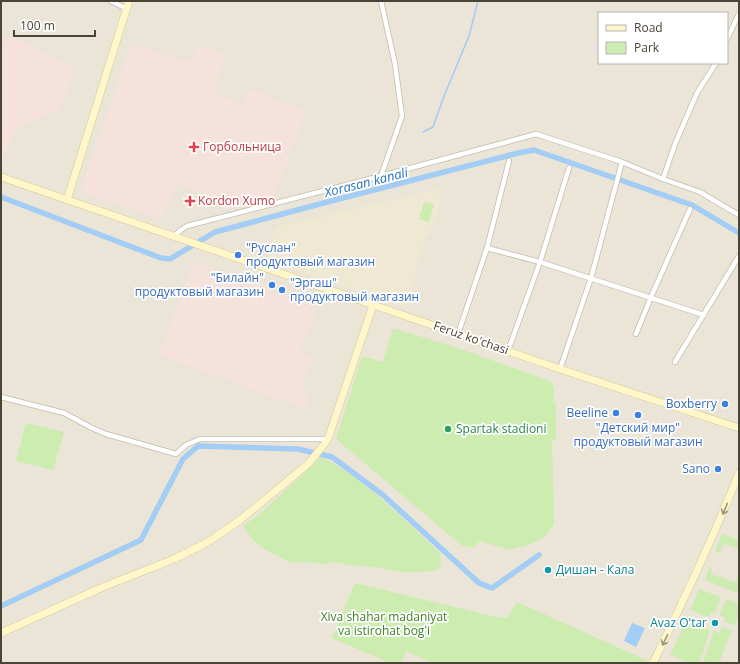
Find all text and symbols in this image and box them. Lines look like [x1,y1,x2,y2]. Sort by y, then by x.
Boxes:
scale bar [14,12,95,38]
legend [598,12,728,64]
text: 100 m [20,17,55,34]
text: Road [634,19,663,36]
text: Park [634,39,660,56]
place label: Горбольница [203,138,282,155]
marker: Горбольница [188,141,200,153]
water label: Xorasan kanali [321,163,410,201]
place label: Kordon Xumo [198,192,275,209]
marker: Kordon Xumo [185,196,195,206]
place label: "Руслан" продуктовый магазин [246,239,375,270]
marker: "Руслан" продуктовый магазин [233,250,243,260]
place label: "Билайн" продуктовый магазин [135,269,264,300]
place label: "Эргаш" продуктовый магазин [290,274,419,305]
marker: "Билайн" продуктовый магазин [267,280,277,290]
marker: "Эргаш" продуктовый магазин [277,285,287,295]
street label: Feruz ko'chasi [431,317,511,358]
place label: Boxberry [666,395,718,412]
marker: Boxberry [720,399,730,409]
place label: Beeline [567,404,608,421]
marker: Beeline [611,408,621,418]
marker: "Детский мир" продуктовый магазин [633,410,643,420]
place label: "Детский мир" продуктовый магазин [573,419,703,450]
place label: Spartak stadioni [456,420,547,437]
marker: Spartak stadioni [443,424,453,434]
place label: Sano [682,460,710,477]
marker: Sano [713,464,723,474]
one-way arrow [720,503,728,515]
place label: Дишан - Кала [556,561,634,578]
marker: Дишан - Кала [543,565,553,575]
park label: Xiva shahar madaniyat va istirohat bogʻi [321,608,447,639]
place label: Avaz O'tar [650,614,707,631]
marker: Avaz O'tar [710,618,720,628]
one-way arrow [660,634,668,646]

